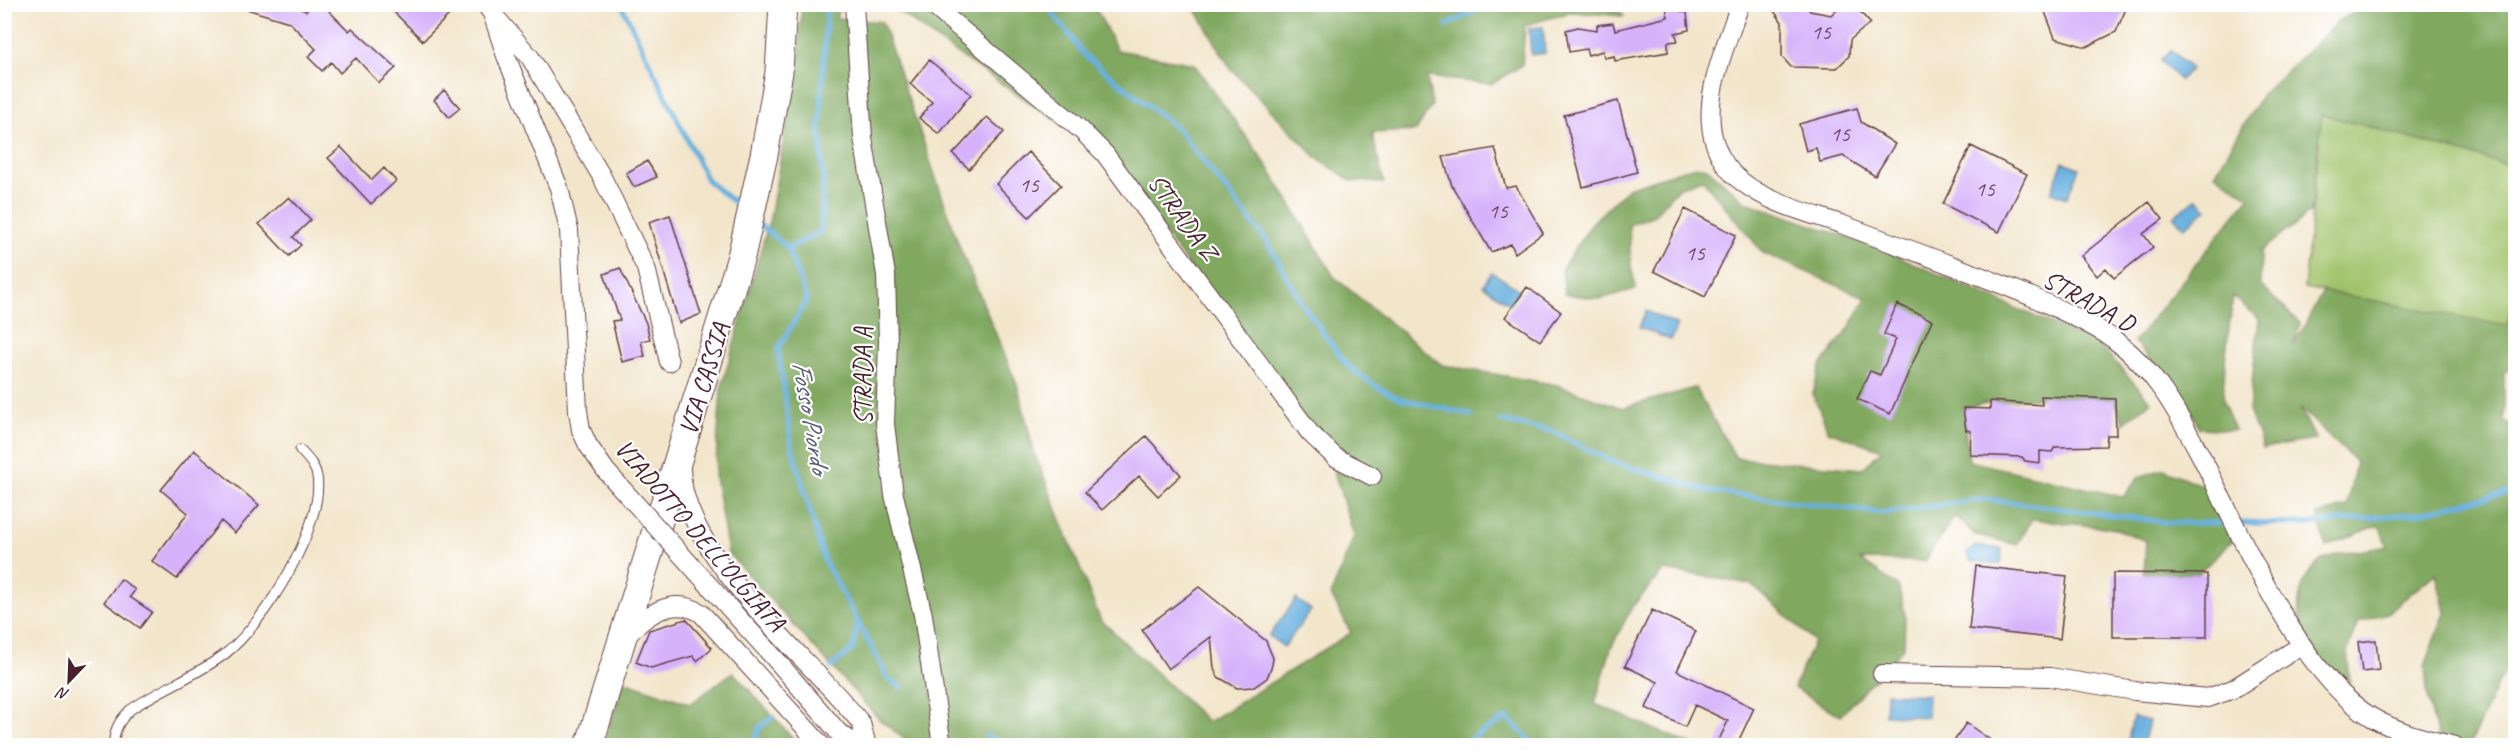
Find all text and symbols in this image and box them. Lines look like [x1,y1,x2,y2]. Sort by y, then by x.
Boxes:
house number: 15 [1811,18,1832,46]
house number: 15 [1830,120,1851,148]
street label: STRADA Z [1141,167,1227,269]
house number: 15 [1019,171,1040,199]
house number: 15 [1975,175,1996,203]
house number: 15 [1488,197,1509,225]
house number: 15 [1685,239,1706,267]
street label: STRADA D [2037,262,2143,341]
street label: VIA CASSIA [671,318,737,439]
street label: STRADA A [846,326,879,425]
water label: Fosso Piordo [784,358,838,480]
street label: VIADOTTO DELL'OLGIATA [608,432,794,639]
north arrow [39,651,99,711]
text: N [52,682,72,705]

